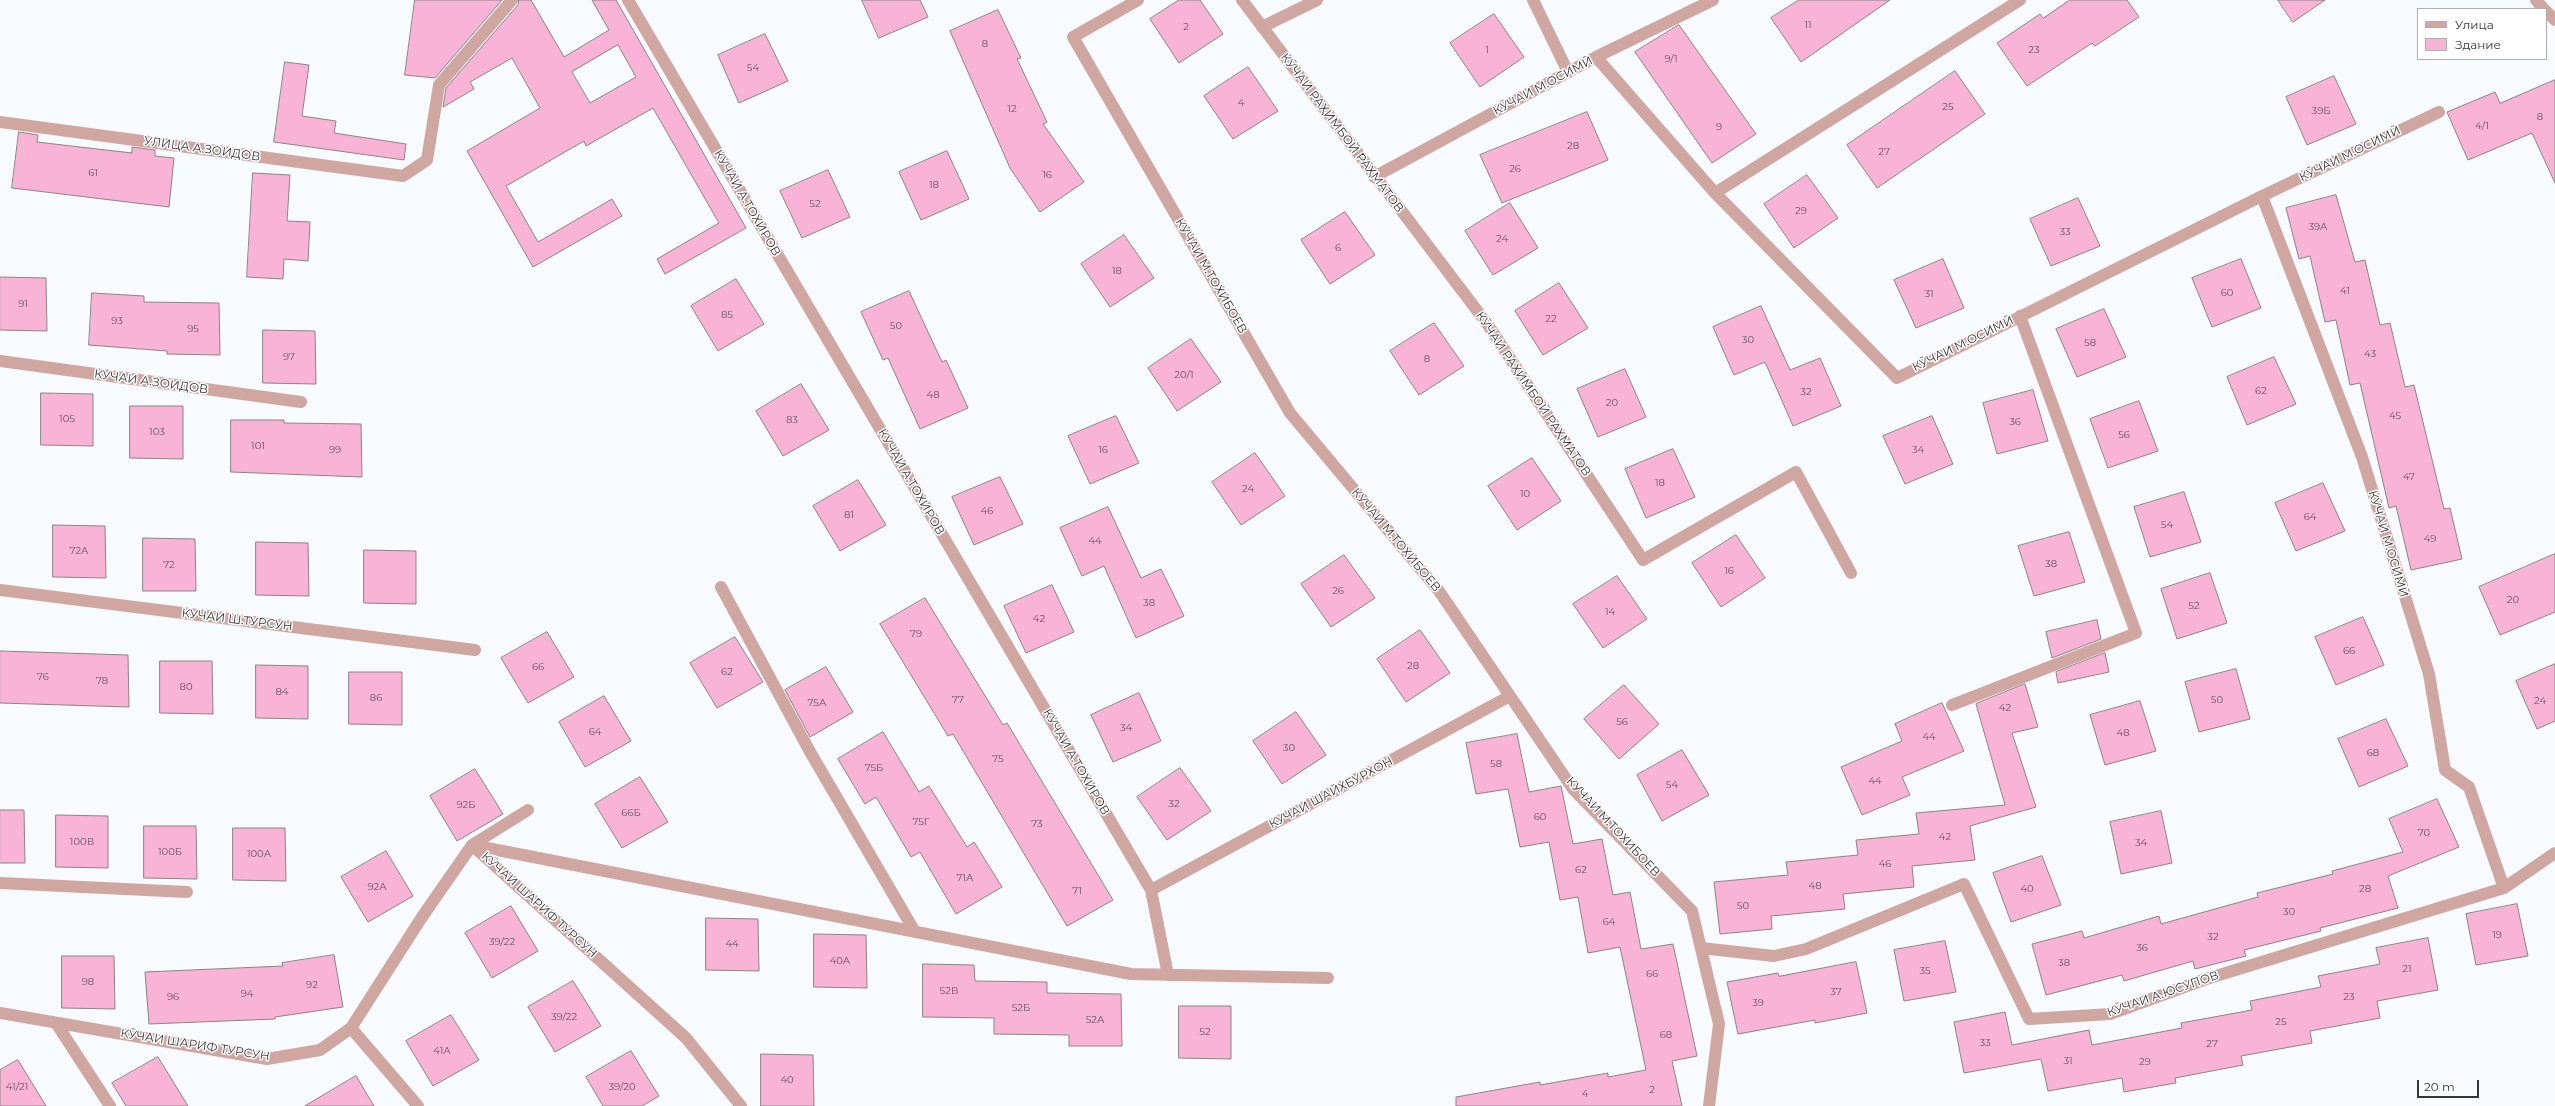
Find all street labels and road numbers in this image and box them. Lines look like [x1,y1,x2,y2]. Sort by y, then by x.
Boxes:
street label: КӮЧАИ РАҲИМБОЙ РАҲМАТОВ [1277,51,1407,215]
street label: КӮЧАИ М.ОСИМӢ [1491,54,1595,118]
street label: КӮЧАИ М.ОСИМӢ [2297,123,2403,185]
street label: УЛИЦА А.ЗОИДОВ [143,134,261,164]
street label: КУЧАИ А.ТОХИРОВ [711,147,783,259]
street label: КУЧАИ М.ТОХИБОЕВ [1172,216,1250,336]
street label: КӮЧАИ РАҲИМБОЙ РАҲМАТОВ [1472,309,1594,479]
street label: КӮЧАИ М.ОСИМӢ [1910,313,2016,375]
street label: КУЧАИ А.ЗОИДОВ [93,367,209,397]
street label: КУЧАИ А.ТОХИРОВ [875,426,947,538]
street label: КУЧАИ М.ТОХИБОЕВ [1348,485,1444,595]
street label: КӮЧАИ М.ОСИМӢ [2365,489,2411,599]
street label: КУЧАИ Ш.ТУРСУН [181,606,293,634]
street label: КУЧАИ А.ТОХИРОВ [1040,706,1112,818]
street label: КУЧАИ ШАЙХБУРХОН [1267,754,1395,832]
street label: КУЧАИ М.ТОХИБОЕВ [1563,774,1663,880]
street label: КӮЧАИ ШАРИФ ТУРСУН [478,849,600,961]
street label: КӮЧАИ А.ЮСУПОВ [2105,968,2221,1020]
street label: КӮЧАИ ШАРИФ ТУРСУН [119,1026,271,1064]

